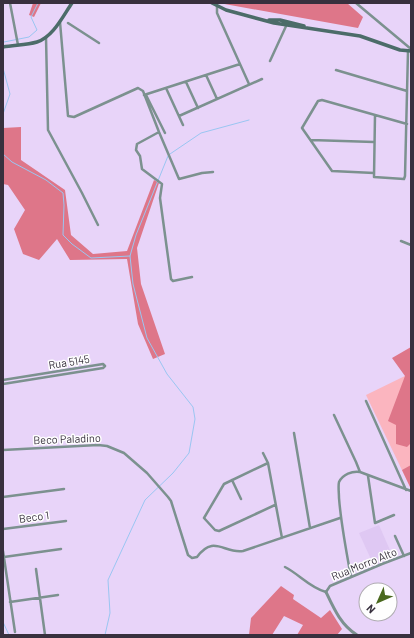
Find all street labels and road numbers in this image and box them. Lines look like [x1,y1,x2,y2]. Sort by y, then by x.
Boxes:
street label: Rua 5145 [47,352,91,371]
street label: Beco Paladino [33,431,101,446]
street label: Beco 1 [18,508,50,525]
street label: Rua Morro Alto [329,544,398,583]

